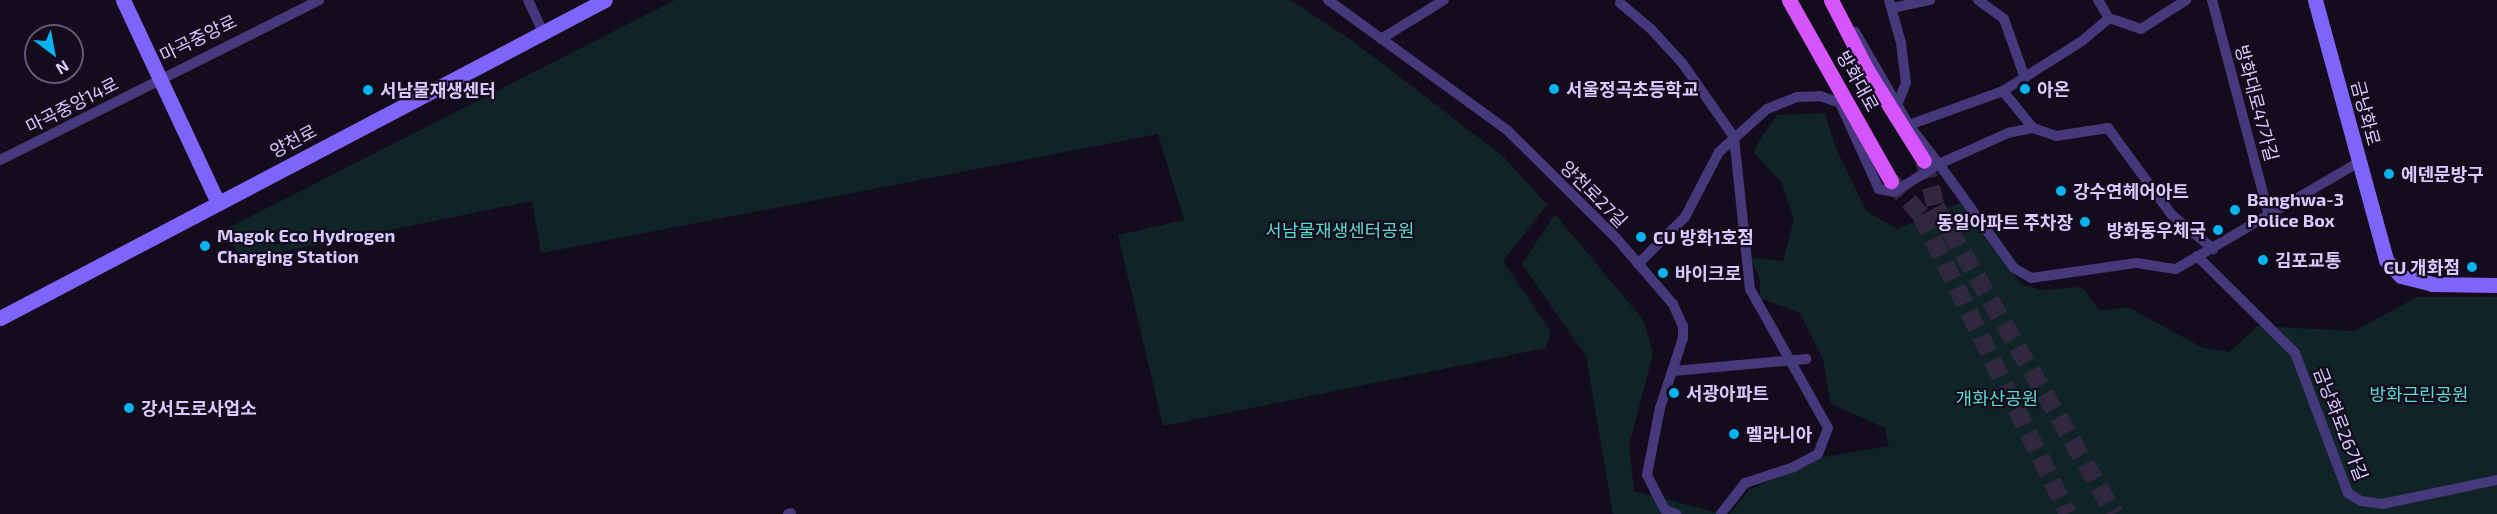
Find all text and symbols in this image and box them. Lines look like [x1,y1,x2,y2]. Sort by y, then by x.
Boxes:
street label: 마곡중앙로 [156,10,240,66]
north arrow [24,24,84,84]
street label: 방화대로47가길 [2231,42,2283,164]
street label: 방화대로 [1832,47,1884,115]
text: N [53,57,73,79]
street label: 마곡중앙14로 [22,72,122,138]
place label: 서울정곡초등학교 [1566,78,1698,100]
place label: 아온 [2037,78,2070,100]
street label: 금낭화로 [2347,78,2385,148]
place label: 서남물재생센터 [380,79,496,101]
marker: 서울정곡초등학교 [1547,82,1561,96]
marker: 아온 [2018,82,2032,96]
marker: 서남물재생센터 [361,83,375,97]
street label: 양천로 [266,120,320,162]
street label: 양천로27길 [1556,156,1632,232]
place label: 에덴문방구 [2401,163,2484,185]
marker: 에덴문방구 [2382,167,2396,181]
place label: 강수연헤어아트 [2073,180,2189,202]
marker: 강수연헤어아트 [2054,184,2068,198]
place label: Banghwa-3 Police Box [2247,189,2344,232]
marker: Banghwa-3 Police Box [2228,203,2242,217]
place label: 동일아파트 주차장 [1937,211,2073,233]
marker: 동일아파트 주차장 [2078,215,2092,229]
park label: 서남물재생센터공원 [1265,219,1415,241]
place label: 방화동우체국 [2107,219,2206,241]
marker: 방화동우체국 [2211,223,2225,237]
place label: Magok Eco Hydrogen Charging Station [217,225,395,268]
place label: CU 방화1호점 [1653,226,1754,248]
marker: CU 방화1호점 [1634,230,1648,244]
marker: Magok Eco Hydrogen Charging Station [198,239,212,253]
place label: 김포교통 [2275,249,2341,271]
marker: 김포교통 [2256,253,2270,267]
place label: CU 개화점 [2384,256,2460,278]
marker: CU 개화점 [2465,260,2479,274]
place label: 바이크로 [1675,262,1741,284]
marker: 바이크로 [1656,266,1670,280]
street label: 금낭화로26가길 [2309,364,2373,484]
place label: 서광아파트 [1686,382,1769,404]
park label: 방화근린공원 [2369,383,2469,405]
marker: 서광아파트 [1667,386,1681,400]
park label: 개화산공원 [1956,387,2038,409]
place label: 강서도로사업소 [141,397,257,419]
marker: 강서도로사업소 [122,401,136,415]
place label: 멜라니아 [1746,423,1812,445]
marker: 멜라니아 [1727,427,1741,441]

